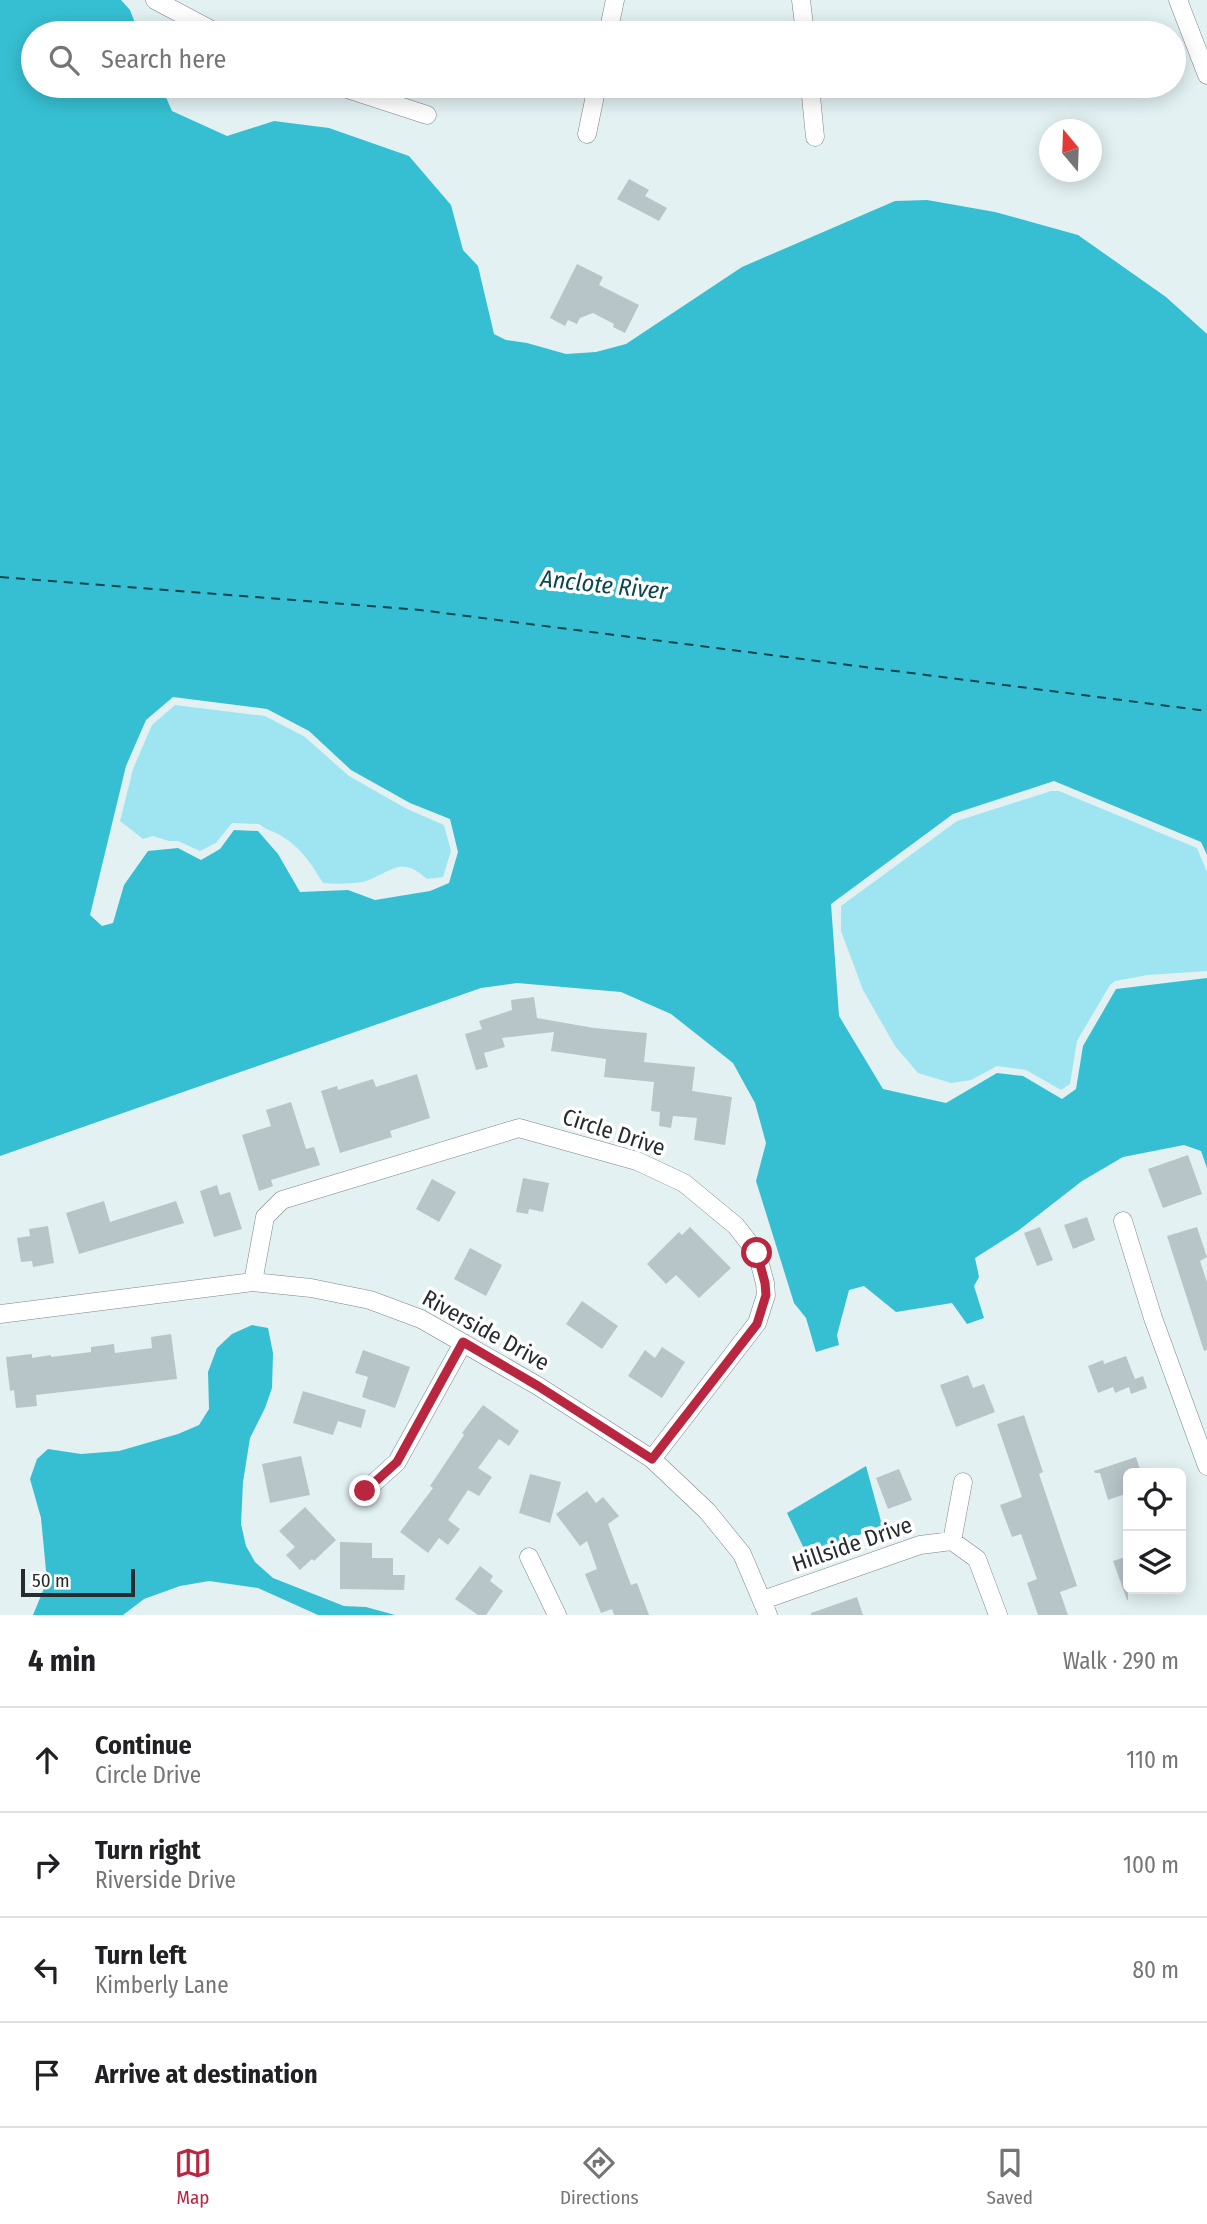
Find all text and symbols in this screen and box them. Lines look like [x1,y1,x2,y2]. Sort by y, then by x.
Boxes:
search box [21,21,1186,98]
icon: search [45,41,83,79]
text: Search here [101,44,226,75]
north arrow [1039,119,1102,182]
water label: Anclote River [538,564,670,606]
street label: Circle Drive [559,1102,669,1162]
route start [741,1237,772,1268]
street label: Riverside Drive [418,1284,554,1376]
map controls [1123,1468,1186,1594]
button: locate [1123,1468,1186,1531]
route end [349,1475,380,1506]
street label: Hillside Drive [788,1510,916,1578]
button: layers [1123,1531,1186,1594]
scale bar [21,1566,135,1598]
text: 50 m [32,1569,70,1592]
text: 4 min [28,1643,96,1679]
text: Walk · 290 m [1063,1647,1179,1675]
text: Continue [95,1730,192,1761]
icon: ahead [28,1741,66,1779]
text: 110 m [1126,1746,1179,1774]
text: Circle Drive [95,1761,201,1789]
text: Turn right [95,1835,201,1866]
icon: right [28,1846,66,1884]
text: 100 m [1123,1851,1179,1879]
text: Riverside Drive [95,1866,236,1894]
text: Turn left [95,1940,187,1971]
icon: left [28,1951,66,1989]
text: 80 m [1132,1956,1179,1984]
text: Kimberly Lane [95,1971,229,1999]
icon: arrive [28,2056,66,2094]
text: Arrive at destination [95,2059,318,2090]
tab: Map [174,2144,212,2209]
tab: Directions [560,2144,639,2209]
tab: Saved [987,2144,1033,2209]

